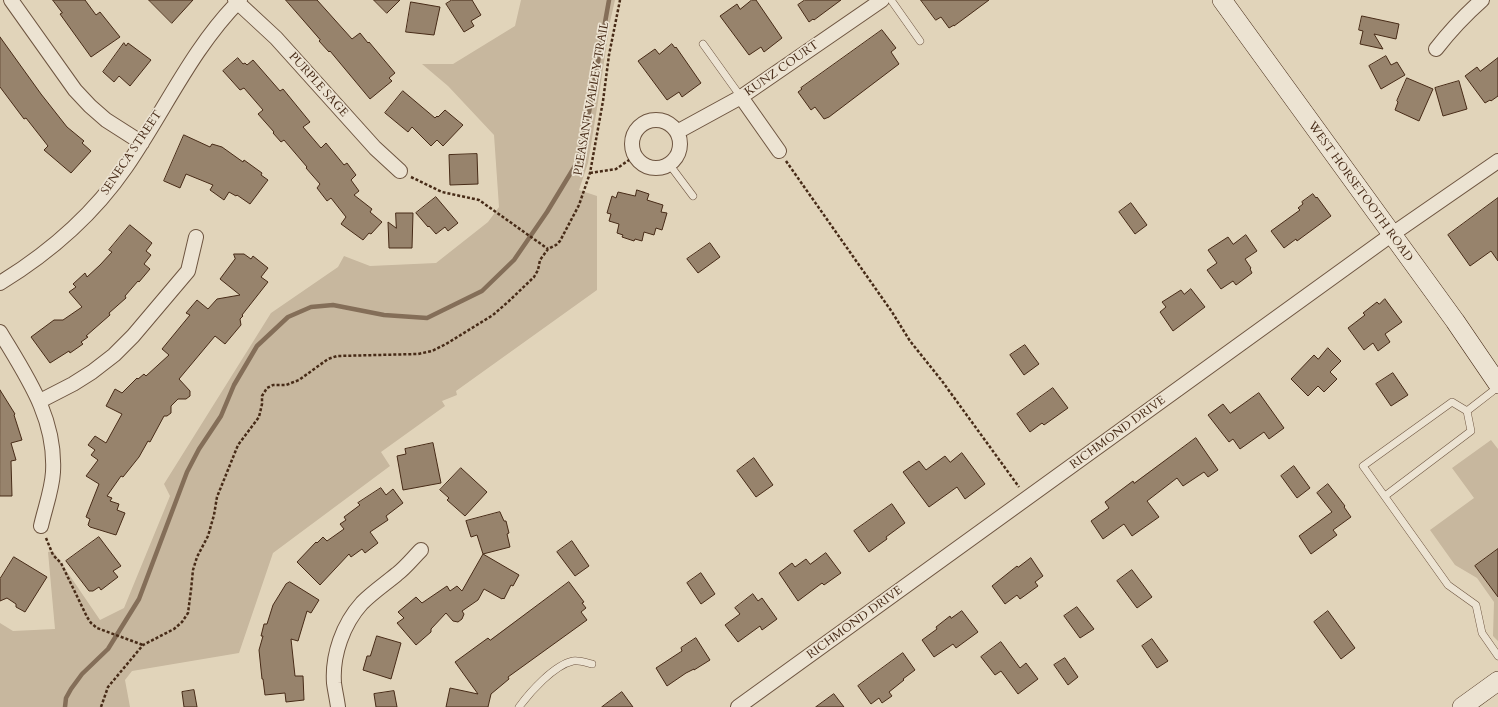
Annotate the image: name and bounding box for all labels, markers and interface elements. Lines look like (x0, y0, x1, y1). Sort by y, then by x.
street label: PLEASANT VALLEY TRAIL (571, 21, 613, 177)
street label: KUNZ COURT (742, 38, 822, 100)
street label: PURPLE SAGE (285, 50, 351, 120)
street label: SENECA STREET (98, 108, 166, 198)
street label: WEST HORSETOOTH ROAD (1304, 119, 1416, 265)
street label: RICHMOND DRIVE (1067, 393, 1169, 473)
street label: RICHMOND DRIVE (804, 583, 906, 663)

